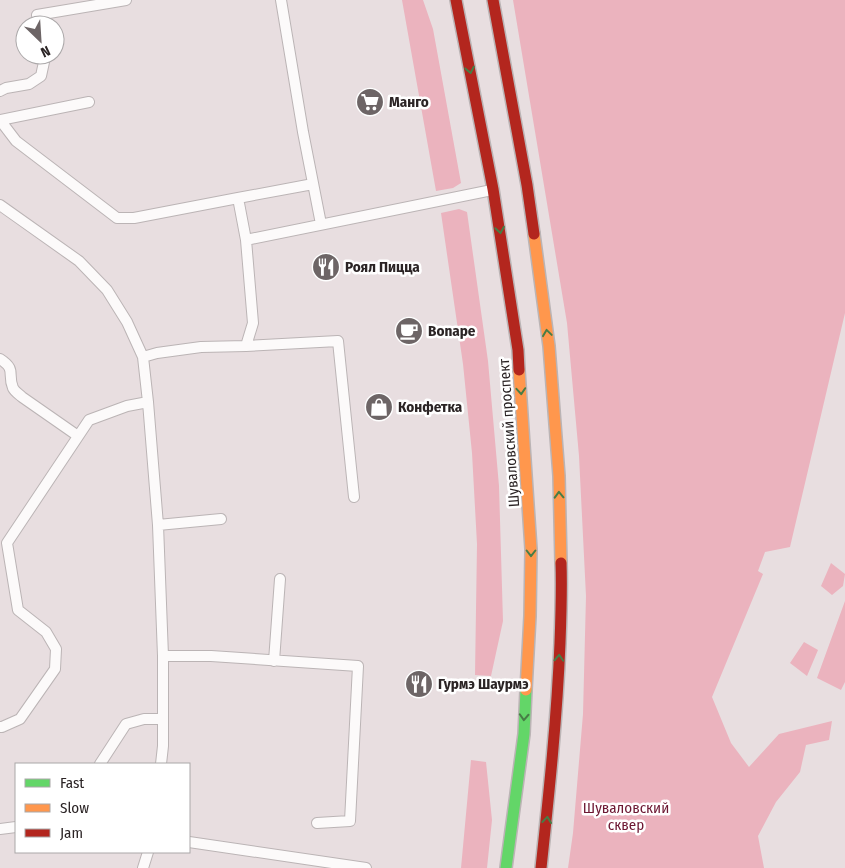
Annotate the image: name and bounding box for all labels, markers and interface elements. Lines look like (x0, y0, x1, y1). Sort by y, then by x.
north arrow (15, 15, 65, 65)
text: N (38, 42, 53, 61)
one-way arrow (464, 66, 474, 74)
supermarket icon: Манго (355, 87, 385, 117)
place label: Манго (389, 93, 429, 111)
one-way arrow (494, 225, 504, 234)
restaurant icon: Роял Пицца (311, 252, 341, 282)
place label: Роял Пицца (345, 258, 420, 276)
cafe icon: Bonape (394, 316, 424, 346)
place label: Bonape (428, 322, 476, 340)
one-way arrow (542, 329, 553, 337)
street label: Шуваловский проспект (495, 357, 523, 508)
one-way arrow (515, 387, 526, 395)
shop icon: Конфетка (364, 392, 394, 422)
place label: Конфетка (398, 398, 463, 416)
one-way arrow (554, 491, 565, 499)
one-way arrow (526, 550, 536, 557)
one-way arrow (554, 653, 565, 661)
restaurant icon: Гурмэ Шаурмэ (404, 669, 434, 699)
place label: Гурмэ Шаурмэ (438, 675, 529, 693)
one-way arrow (519, 714, 530, 722)
legend (15, 763, 190, 853)
text: Fast (60, 774, 84, 792)
text: Slow (60, 799, 89, 817)
park label: Шуваловский сквер (583, 799, 669, 834)
one-way arrow (541, 815, 552, 823)
text: Jam (60, 824, 83, 842)

